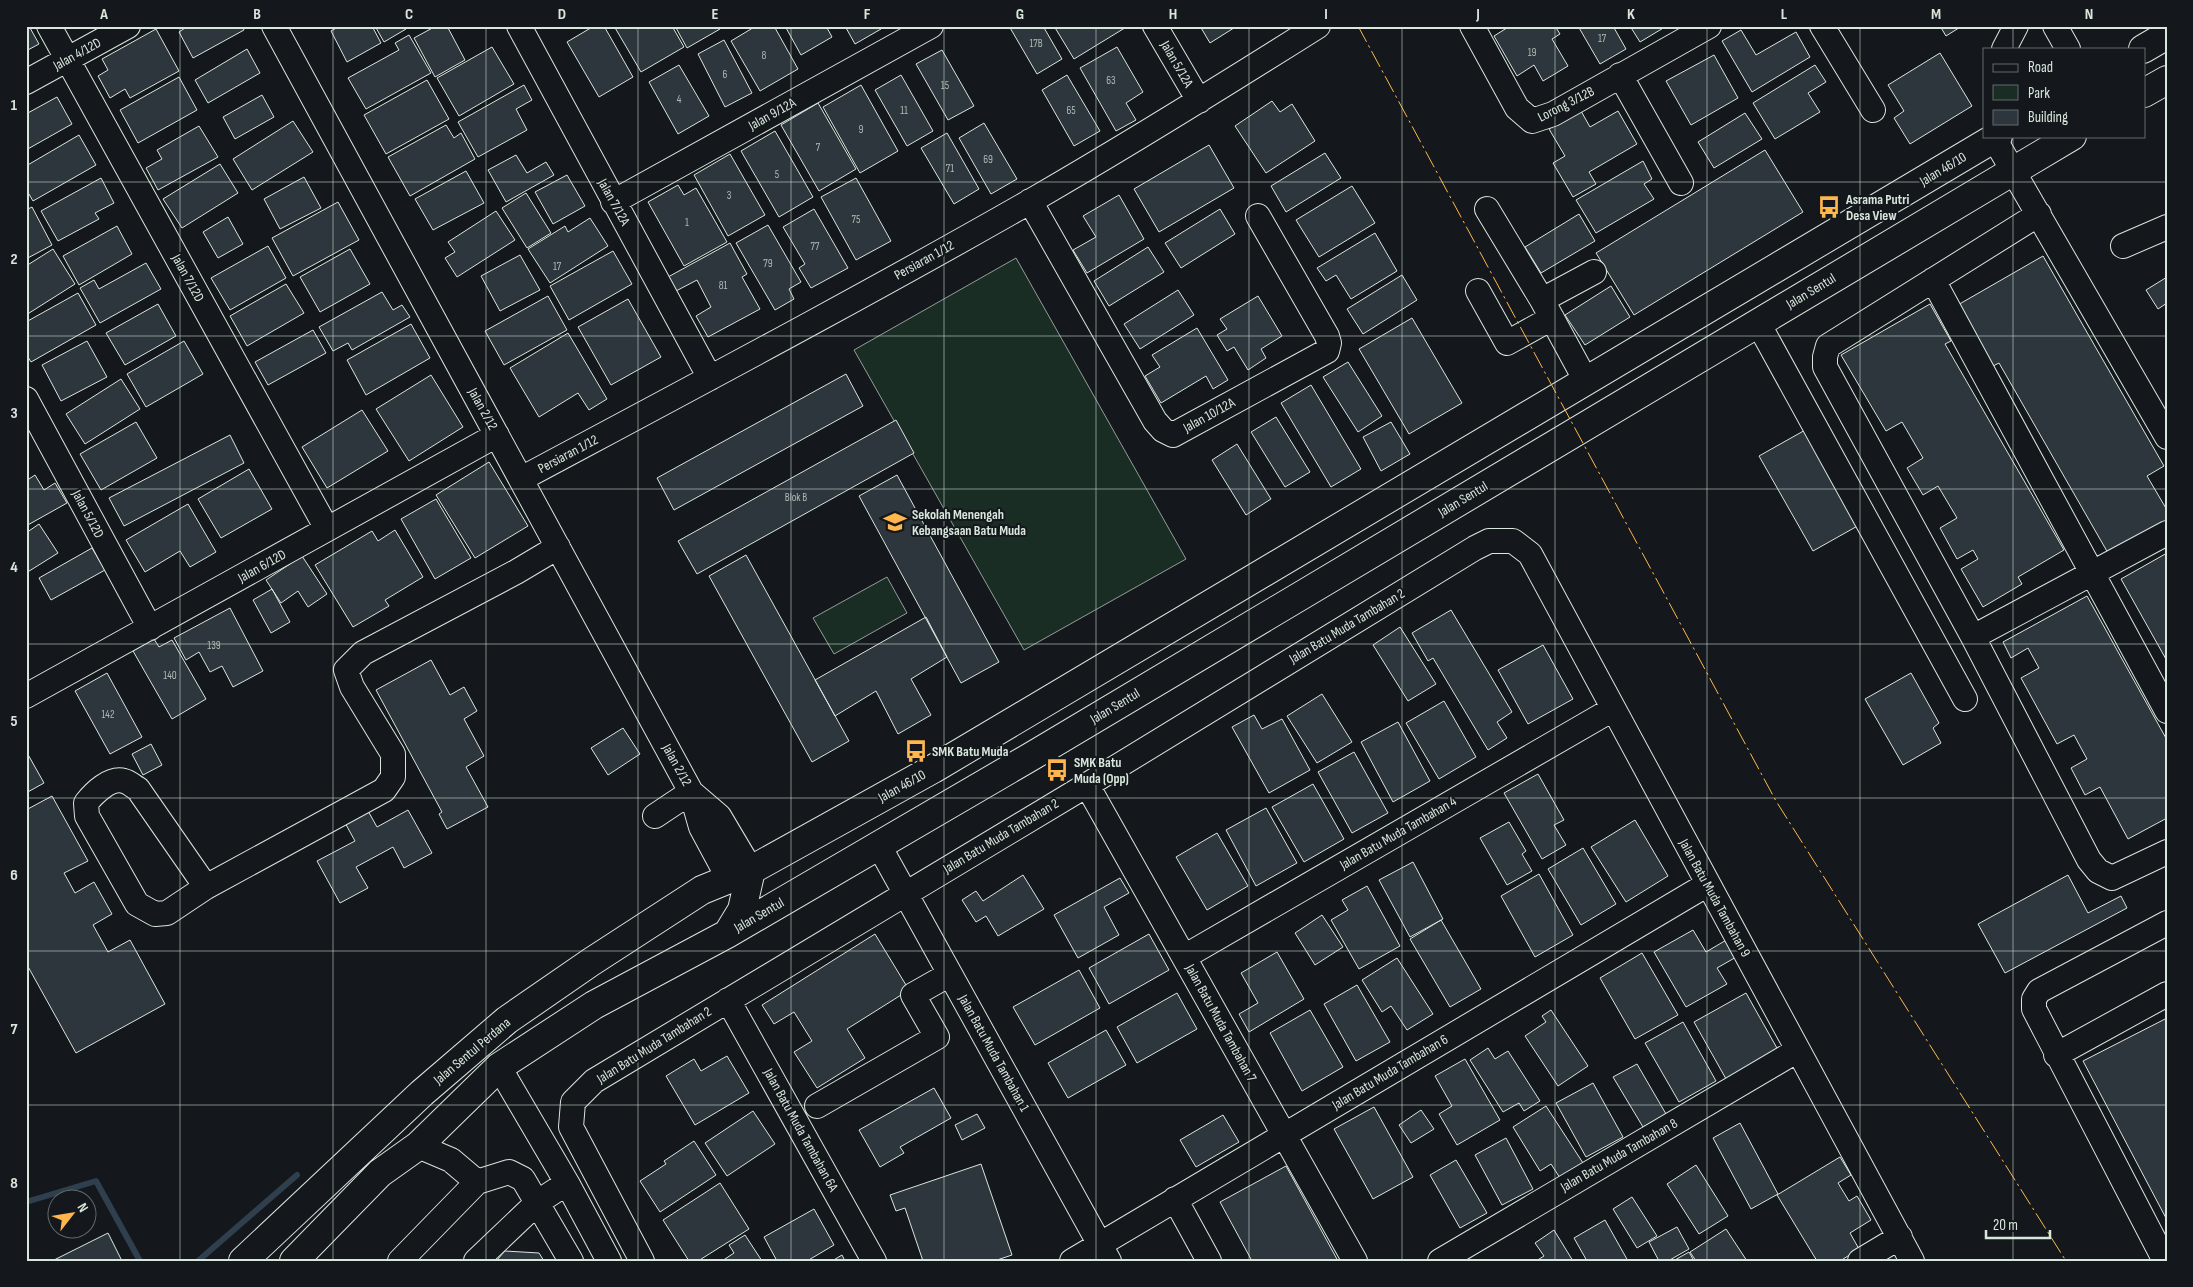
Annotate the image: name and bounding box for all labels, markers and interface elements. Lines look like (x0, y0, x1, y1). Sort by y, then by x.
text: A (99, 5, 108, 24)
text: B (253, 5, 261, 24)
text: C (405, 5, 413, 24)
text: D (558, 5, 566, 24)
text: E (712, 5, 719, 24)
text: F (864, 5, 871, 24)
text: G (1016, 5, 1024, 24)
text: H (1169, 5, 1177, 24)
text: I (1324, 5, 1328, 24)
text: J (1475, 5, 1480, 24)
text: K (1627, 5, 1635, 24)
text: L (1781, 5, 1788, 24)
text: M (1931, 5, 1941, 24)
text: N (2085, 5, 2093, 24)
house number: 17 (1598, 32, 1607, 45)
street label: Jalan 4/12D (49, 34, 104, 75)
house number: 17B (1029, 37, 1043, 50)
street label: Jalan 5/12A (1156, 37, 1198, 91)
house number: 19 (1528, 46, 1536, 59)
legend (1983, 48, 2146, 138)
house number: 8 (762, 49, 767, 62)
text: Road (2028, 58, 2053, 77)
house number: 6 (723, 68, 728, 81)
house number: 63 (1106, 74, 1116, 87)
house number: 15 (941, 79, 949, 92)
street label: Lorong 3/12B (1535, 83, 1597, 125)
text: Park (2028, 84, 2050, 103)
house number: 4 (677, 93, 682, 106)
street label: Jalan 9/12A (744, 94, 800, 134)
text: 1 (11, 96, 18, 115)
house number: 11 (900, 104, 908, 117)
house number: 65 (1066, 104, 1076, 117)
text: Building (2028, 108, 2068, 127)
house number: 9 (859, 123, 864, 136)
house number: 7 (816, 141, 821, 154)
street label: Jalan 46/10 (1916, 148, 1970, 190)
house number: 69 (983, 153, 993, 166)
house number: 71 (946, 162, 954, 175)
house number: 5 (775, 168, 779, 181)
street label: Jalan 7/12A (594, 175, 634, 229)
house number: 3 (727, 189, 732, 202)
place label: Asrama Putri Desa View (1845, 191, 1910, 224)
bus stop icon: Asrama Putri Desa View (1816, 194, 1842, 220)
house number: 75 (852, 213, 860, 226)
house number: 1 (685, 216, 689, 229)
street label: Persiaran 1/12 (891, 237, 957, 283)
house number: 77 (811, 240, 820, 253)
text: 2 (10, 250, 18, 269)
street label: Jalan 7/12D (168, 250, 208, 305)
house number: 79 (763, 257, 773, 270)
house number: 17 (553, 260, 562, 273)
street label: Jalan Sentul (1782, 270, 1839, 313)
house number: 81 (719, 279, 727, 292)
street label: Jalan 2/12 (464, 384, 502, 433)
street label: Jalan 10/12A (1179, 393, 1239, 437)
text: 3 (10, 404, 18, 423)
street label: Persiaran 1/12 (535, 431, 601, 477)
street label: Jalan Sentul (1434, 478, 1491, 521)
street label: Jalan 5/12D (68, 486, 108, 541)
house number: Blok B (785, 491, 807, 504)
place label: Sekolah Menengah Kebangsaan Batu Muda (912, 506, 1026, 539)
school or university icon: Sekolah Menengah Kebangsaan Batu Muda (882, 509, 908, 535)
street label: Jalan 6/12D (234, 546, 289, 587)
text: 4 (10, 558, 18, 577)
street label: Jalan Batu Muda Tambahan 2 (1285, 585, 1408, 668)
house number: 139 (207, 639, 221, 652)
house number: 140 (163, 669, 177, 682)
street label: Jalan Sentul (1086, 685, 1143, 728)
house number: 142 (101, 708, 115, 721)
text: 5 (10, 712, 18, 731)
bus stop icon: SMK Batu Muda (903, 738, 929, 764)
street label: Jalan 2/12 (658, 740, 696, 789)
place label: SMK Batu Muda (932, 743, 1009, 760)
place label: SMK Batu Muda (Opp) (1074, 754, 1129, 787)
bus stop icon: SMK Batu Muda (Opp) (1044, 757, 1070, 783)
street label: Jalan 46/10 (874, 766, 929, 806)
street label: Jalan Batu Muda Tambahan 4 (1336, 793, 1459, 874)
street label: Jalan Batu Muda Tambahan 2 (939, 795, 1062, 878)
street label: Jalan Batu Muda Tambahan 9 (1675, 835, 1754, 960)
text: 6 (10, 866, 18, 885)
street label: Jalan Sentul (730, 894, 787, 937)
street label: Jalan Batu Muda Tambahan 7 (1181, 960, 1261, 1085)
street label: Jalan Batu Muda Tambahan 1 (954, 991, 1033, 1114)
street label: Jalan Batu Muda Tambahan 2 (593, 1003, 715, 1088)
street label: Jalan Sentul Perdana (429, 1014, 514, 1089)
text: 7 (11, 1020, 18, 1039)
street label: Jalan Batu Muda Tambahan 6 (1328, 1031, 1451, 1114)
street label: Jalan Batu Muda Tambahan 6A (760, 1065, 842, 1195)
street label: Jalan Batu Muda Tambahan 8 (1557, 1115, 1680, 1196)
text: 8 (10, 1174, 18, 1193)
north arrow (48, 1190, 98, 1240)
text: N (74, 1200, 92, 1215)
scale bar (1986, 1207, 2049, 1239)
text: 20 m (1993, 1216, 2018, 1235)

